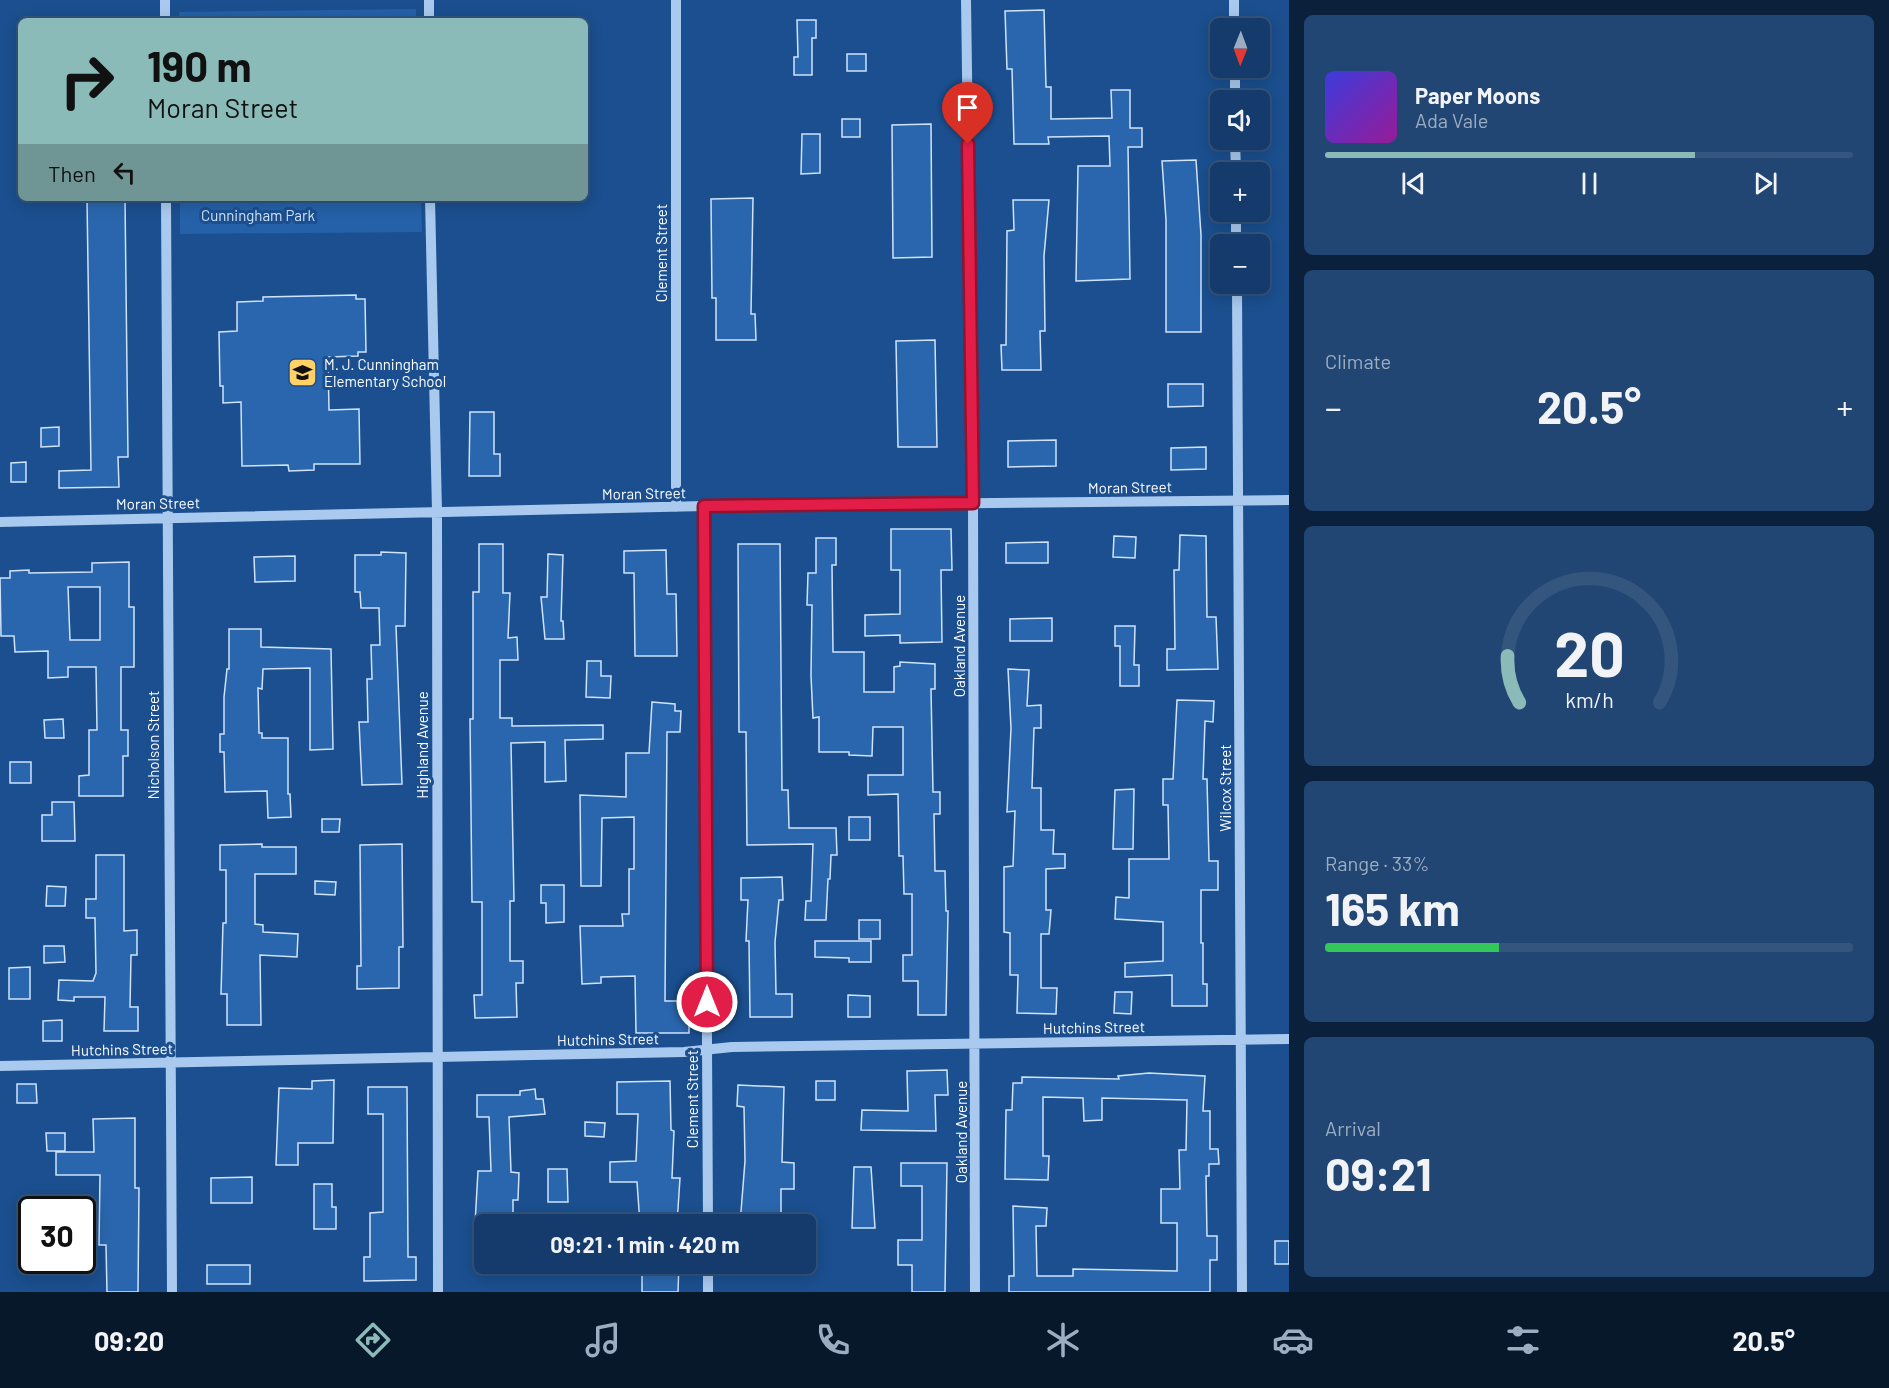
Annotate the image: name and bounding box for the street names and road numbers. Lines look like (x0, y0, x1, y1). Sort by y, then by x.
street label: Clement Street (652, 204, 670, 302)
street label: Moran Street (1088, 477, 1172, 497)
street label: Moran Street (602, 483, 686, 503)
street label: Moran Street (116, 493, 200, 513)
street label: Oakland Avenue (950, 595, 968, 697)
street label: Nicholson Street (144, 691, 162, 799)
street label: Highland Avenue (413, 691, 431, 799)
street label: Wilcox Street (1216, 744, 1234, 832)
street label: Hutchins Street (1043, 1017, 1145, 1037)
street label: Hutchins Street (557, 1029, 659, 1049)
street label: Hutchins Street (71, 1039, 173, 1059)
street label: Clement Street (683, 1050, 701, 1148)
street label: Oakland Avenue (952, 1081, 970, 1183)

